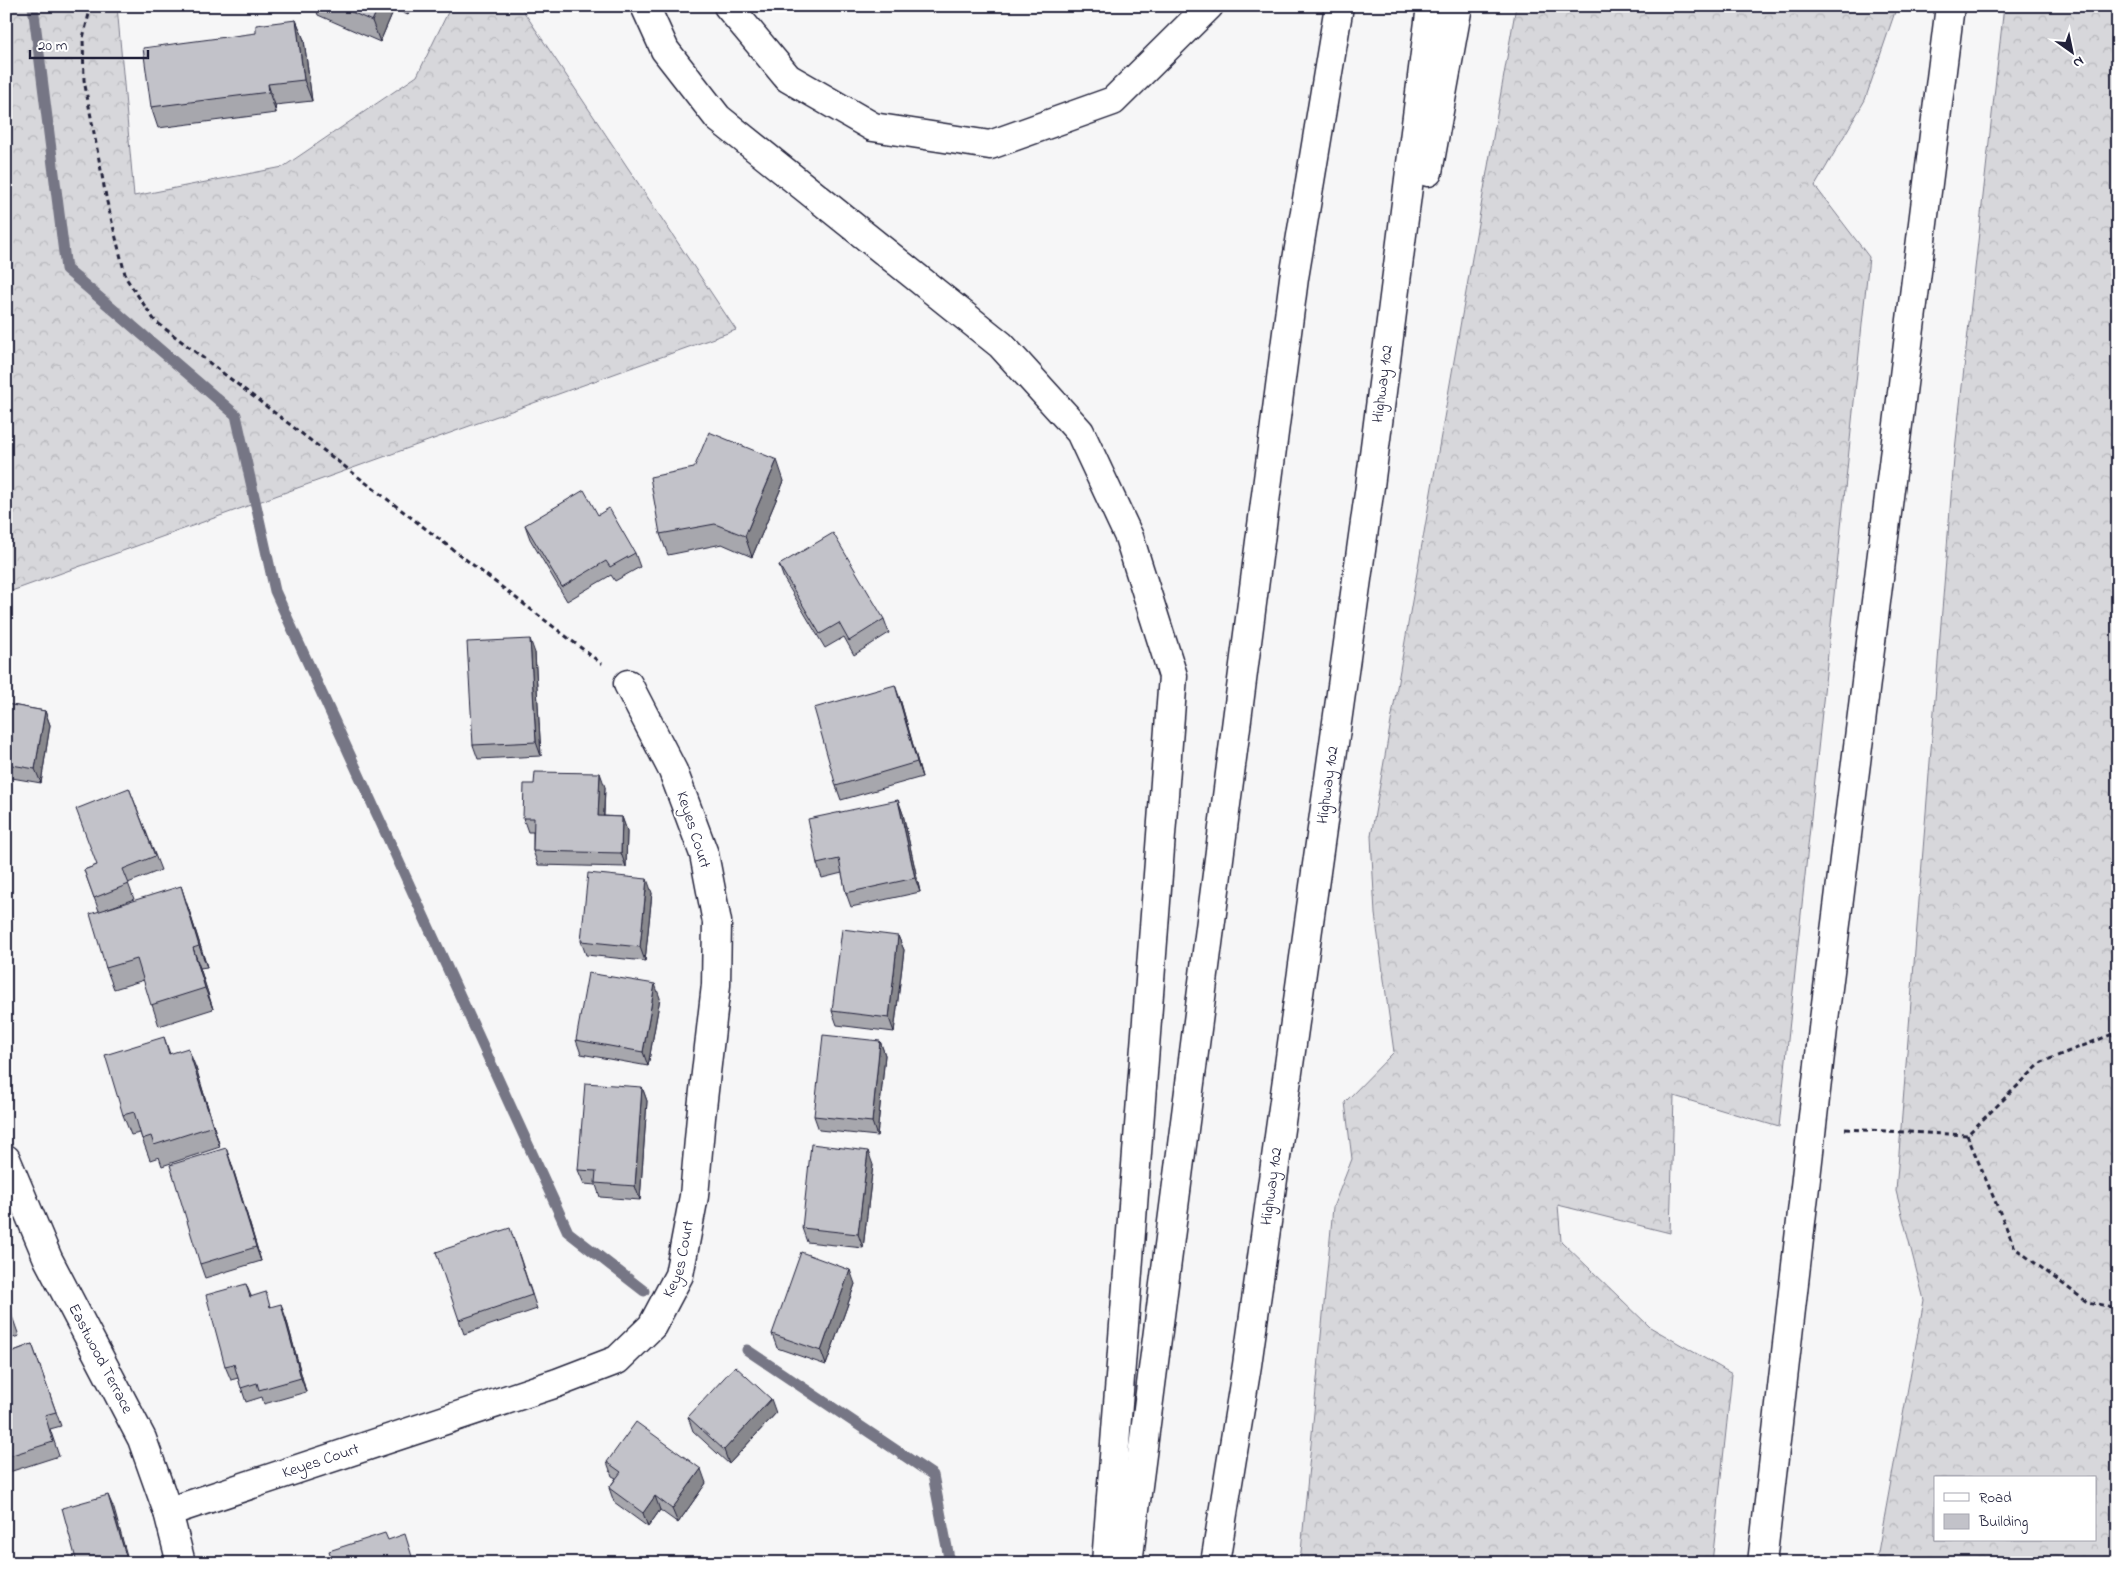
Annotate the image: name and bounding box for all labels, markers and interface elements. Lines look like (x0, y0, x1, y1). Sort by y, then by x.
scale bar (30, 28, 148, 60)
north arrow (2046, 28, 2096, 78)
text: 20 m (38, 35, 68, 57)
text: N (2069, 50, 2088, 73)
street label: Highway 102 (1366, 344, 1400, 424)
street label: Highway 102 (1311, 745, 1345, 826)
street label: Keyes Court (669, 788, 717, 872)
street label: Highway 102 (1255, 1146, 1289, 1227)
street label: Keyes Court (657, 1218, 701, 1302)
street label: Eastwood Terrace (61, 1300, 139, 1419)
street label: Keyes Court (279, 1437, 363, 1485)
legend (1934, 1476, 2096, 1542)
text: Road (1979, 1487, 2012, 1509)
text: Building (1978, 1511, 2028, 1534)

